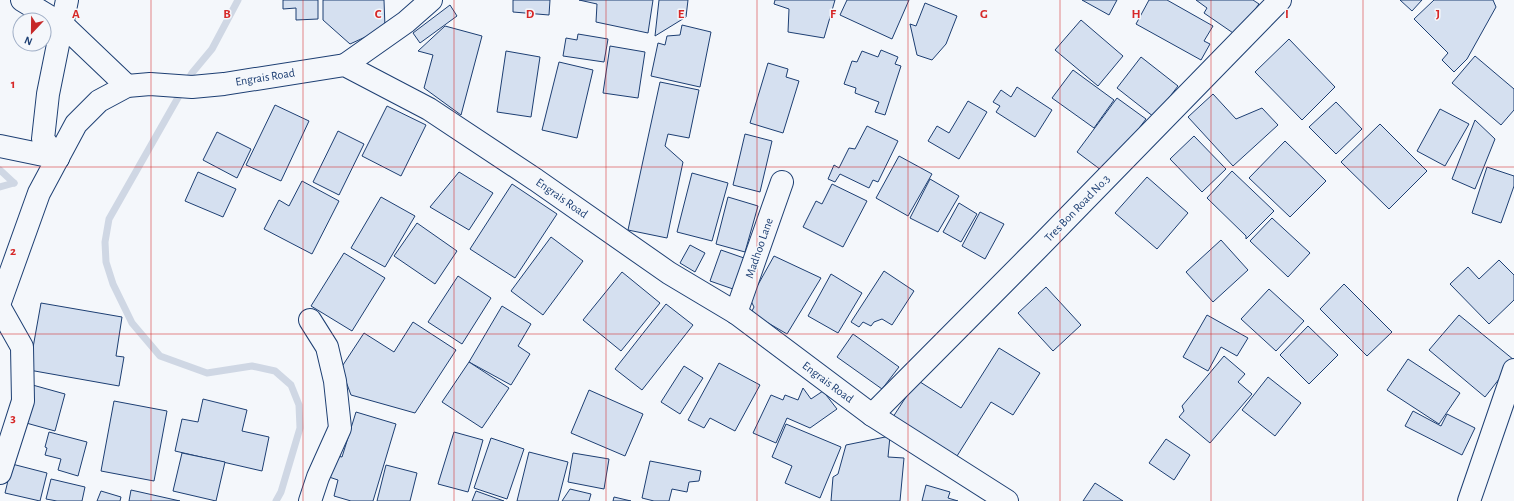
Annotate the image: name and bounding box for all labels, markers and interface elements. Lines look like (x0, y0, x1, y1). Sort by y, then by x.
text: A (72, 8, 80, 21)
text: B (223, 8, 231, 21)
text: C (375, 8, 382, 21)
text: D (526, 8, 535, 21)
text: E (678, 8, 685, 21)
text: F (830, 8, 837, 21)
text: G (980, 8, 988, 21)
text: H (1131, 8, 1141, 21)
text: I (1285, 8, 1289, 21)
text: J (1436, 8, 1440, 21)
north arrow (12, 12, 52, 52)
text: N (23, 34, 34, 47)
street label: Engrais Road (234, 66, 296, 88)
text: 1 (11, 78, 15, 91)
street label: Tres Bon Road No.3 (1042, 172, 1112, 244)
street label: Engrais Road (534, 176, 590, 220)
street label: Madhoo Lane (743, 216, 775, 280)
text: 2 (10, 245, 16, 258)
street label: Engrais Road (800, 359, 856, 405)
text: 3 (10, 412, 16, 425)

